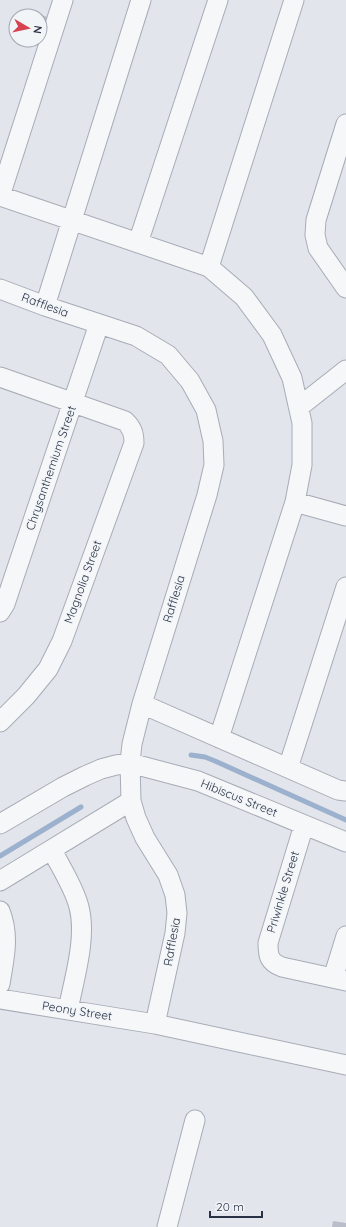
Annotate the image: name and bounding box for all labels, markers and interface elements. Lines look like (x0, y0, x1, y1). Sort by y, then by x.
north arrow (8, 8, 48, 48)
text: N (30, 24, 45, 35)
street label: Rafflesia (20, 289, 71, 320)
street label: Chrysanthemium Street (22, 404, 79, 532)
street label: Magnolia Street (61, 538, 105, 626)
street label: Rafflesia (159, 573, 188, 624)
street label: Hibiscus Street (199, 775, 280, 820)
street label: Priwinkle Street (263, 849, 302, 935)
street label: Rafflesia (160, 916, 183, 967)
street label: Peony Street (41, 998, 113, 1023)
scale bar (210, 1193, 262, 1219)
text: 20 m (216, 1199, 244, 1214)

